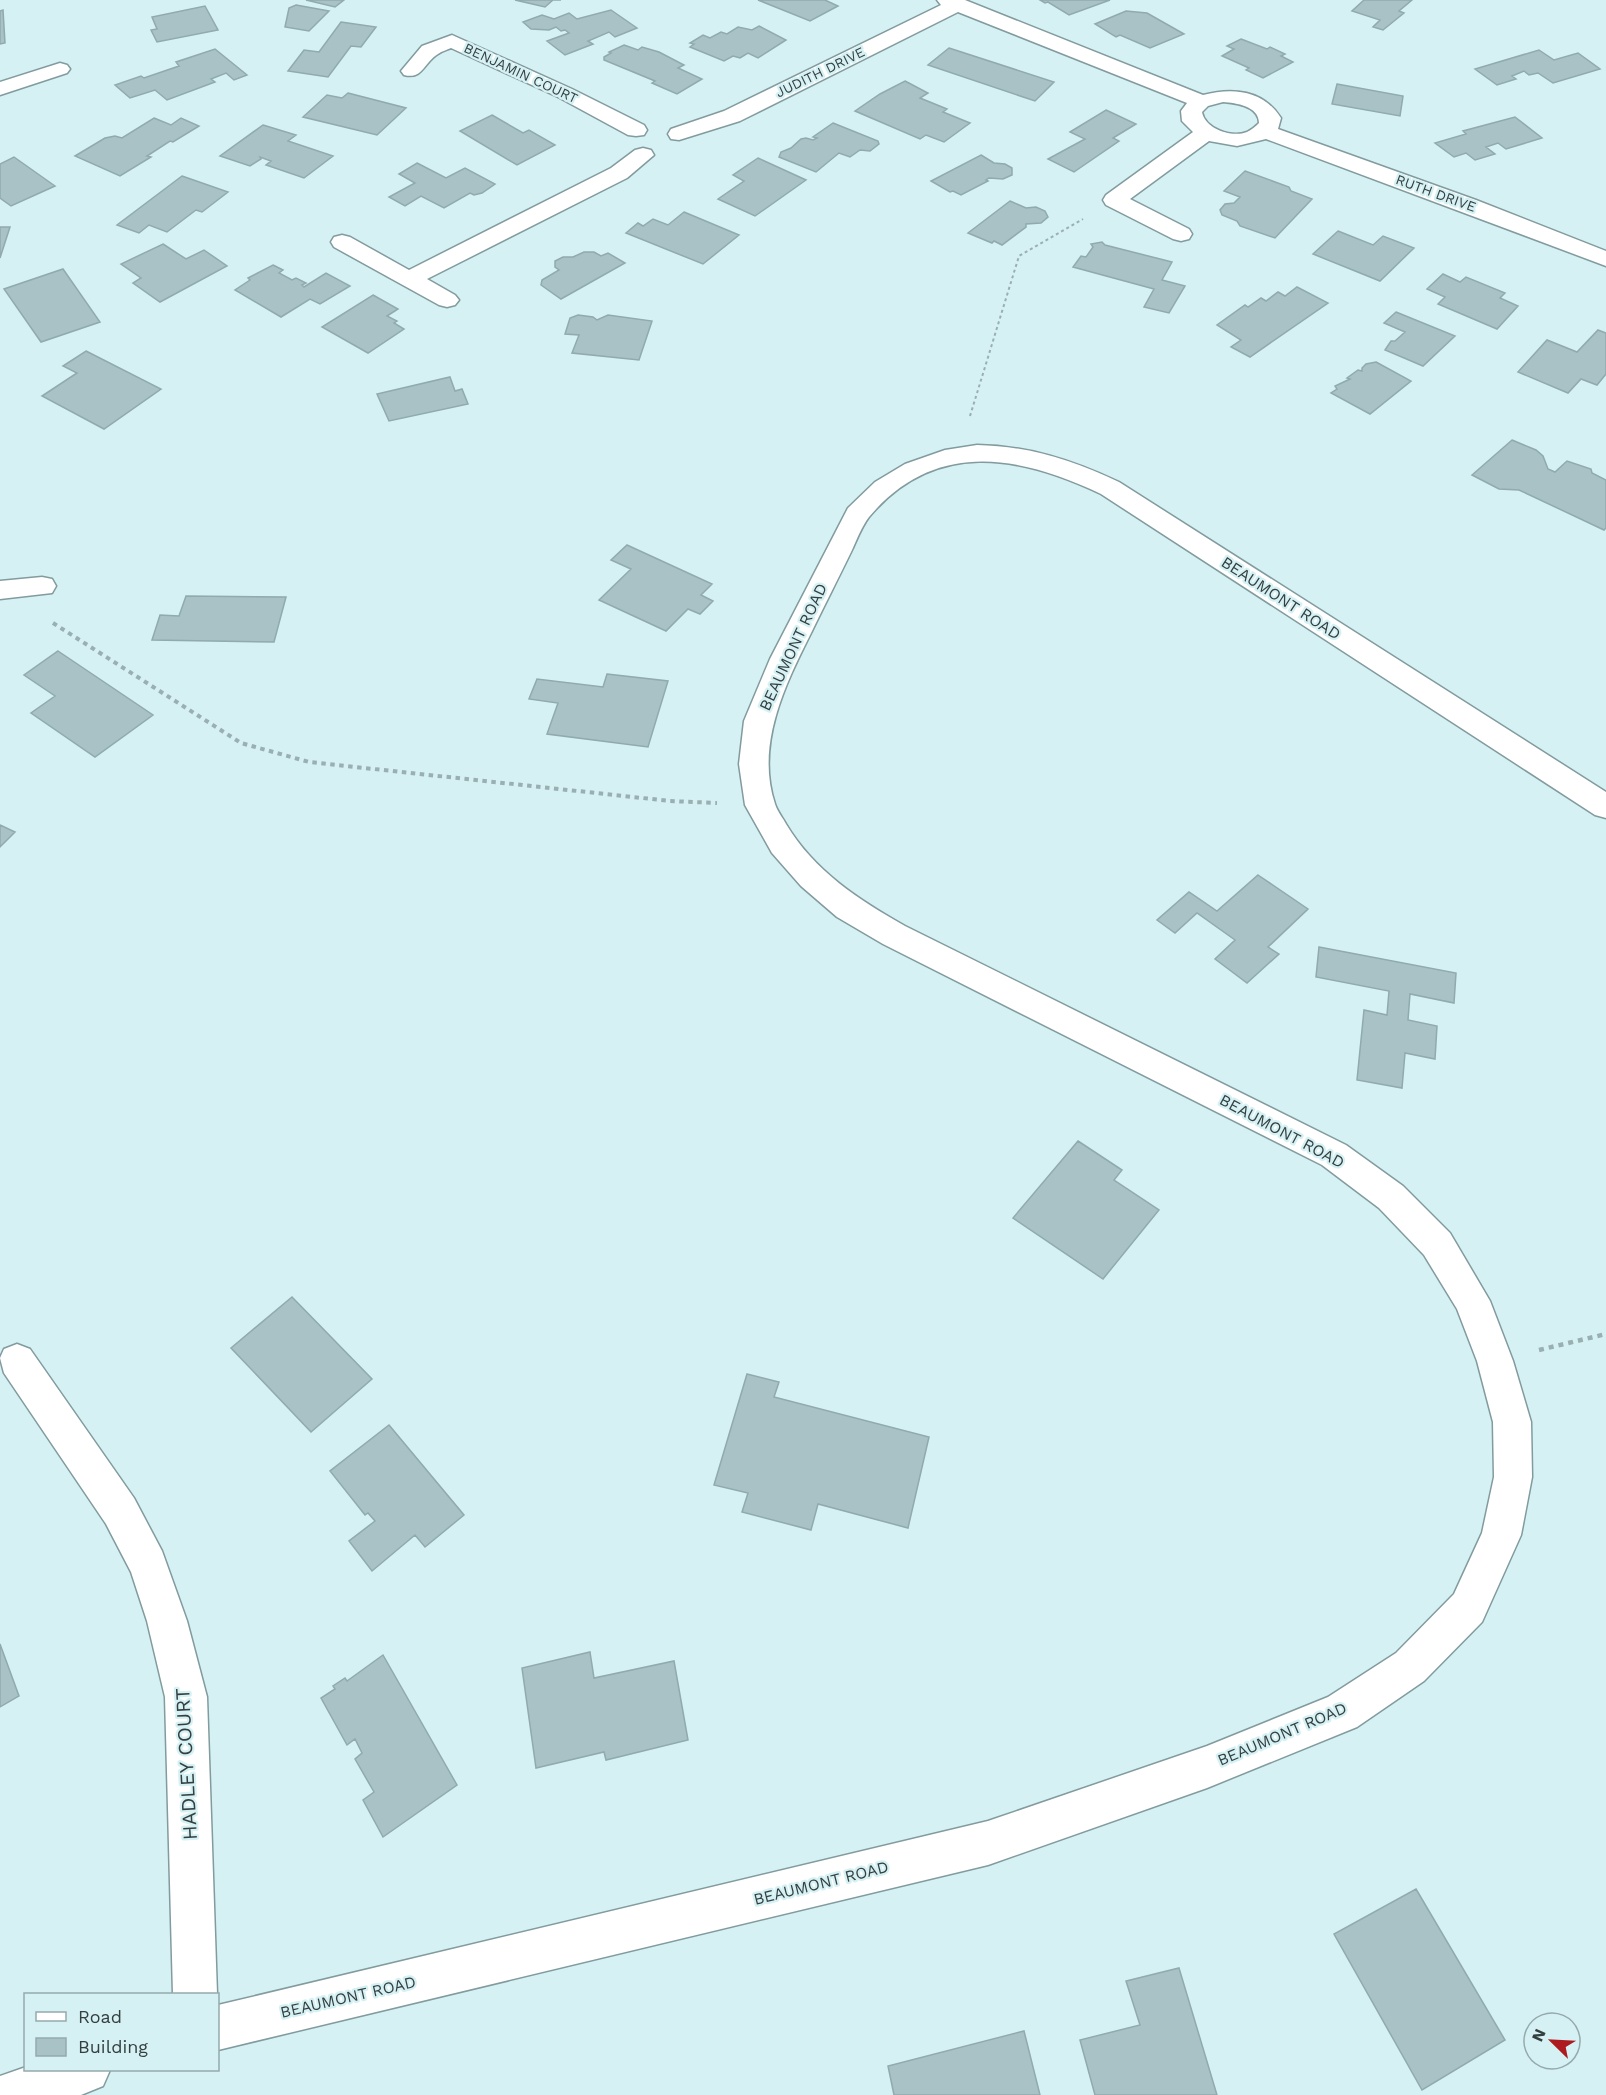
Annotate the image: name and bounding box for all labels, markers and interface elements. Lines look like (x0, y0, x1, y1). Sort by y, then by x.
street label: BENJAMIN COURT (462, 40, 581, 107)
street label: JUDITH DRIVE (773, 43, 867, 100)
street label: RUTH DRIVE (1394, 171, 1478, 215)
street label: BEAUMONT ROAD (1218, 552, 1344, 644)
street label: BEAUMONT ROAD (755, 580, 831, 714)
street label: BEAUMONT ROAD (1216, 1090, 1348, 1172)
street label: HADLEY COURT (170, 1687, 202, 1841)
street label: BEAUMONT ROAD (1215, 1698, 1349, 1770)
street label: BEAUMONT ROAD (752, 1857, 890, 1909)
street label: BEAUMONT ROAD (278, 1972, 418, 2022)
legend (24, 1993, 219, 2071)
text: Road (78, 2006, 122, 2027)
north arrow (1522, 2011, 1582, 2071)
text: N (1528, 2026, 1550, 2044)
text: Building (78, 2036, 148, 2057)

